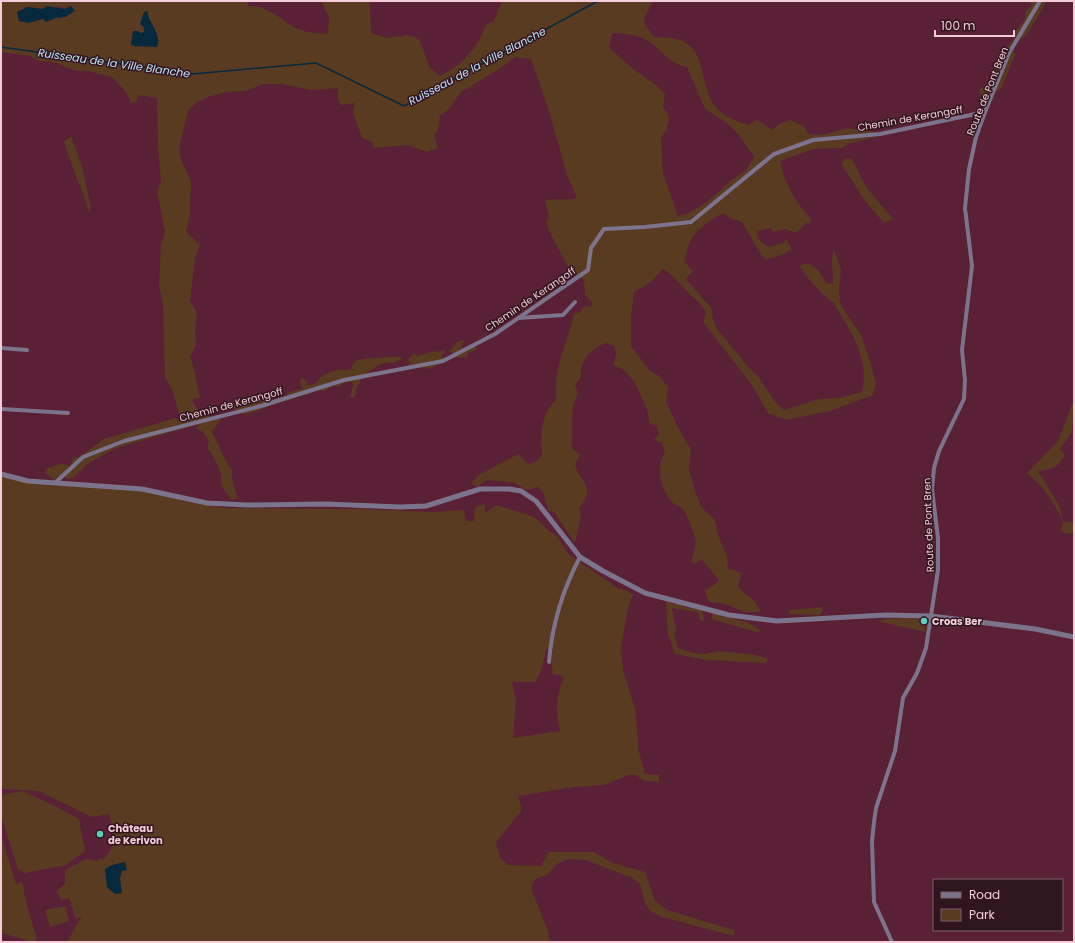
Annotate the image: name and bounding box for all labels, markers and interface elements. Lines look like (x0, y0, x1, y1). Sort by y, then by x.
scale bar (935, 12, 1014, 38)
text: 100 m (941, 17, 975, 34)
water label: Ruisseau de la Ville Blanche (405, 23, 549, 109)
water label: Ruisseau de la Ville Blanche (37, 44, 191, 82)
street label: Route de Pont Bren (963, 45, 1012, 138)
street label: Chemin de Kerangoff (856, 102, 964, 135)
street label: Chemin de Kerangoff (482, 263, 579, 335)
street label: Chemin de Kerangoff (178, 383, 285, 426)
street label: Route de Pont Bren (919, 478, 938, 572)
place label: Croas Ber (932, 614, 983, 629)
marker: Croas Ber (919, 616, 929, 626)
place label: Château de Kerivon (108, 821, 163, 848)
marker: Château de Kerivon (95, 829, 105, 839)
legend (933, 879, 1063, 931)
text: Road (969, 886, 1000, 903)
text: Park (969, 906, 996, 923)

